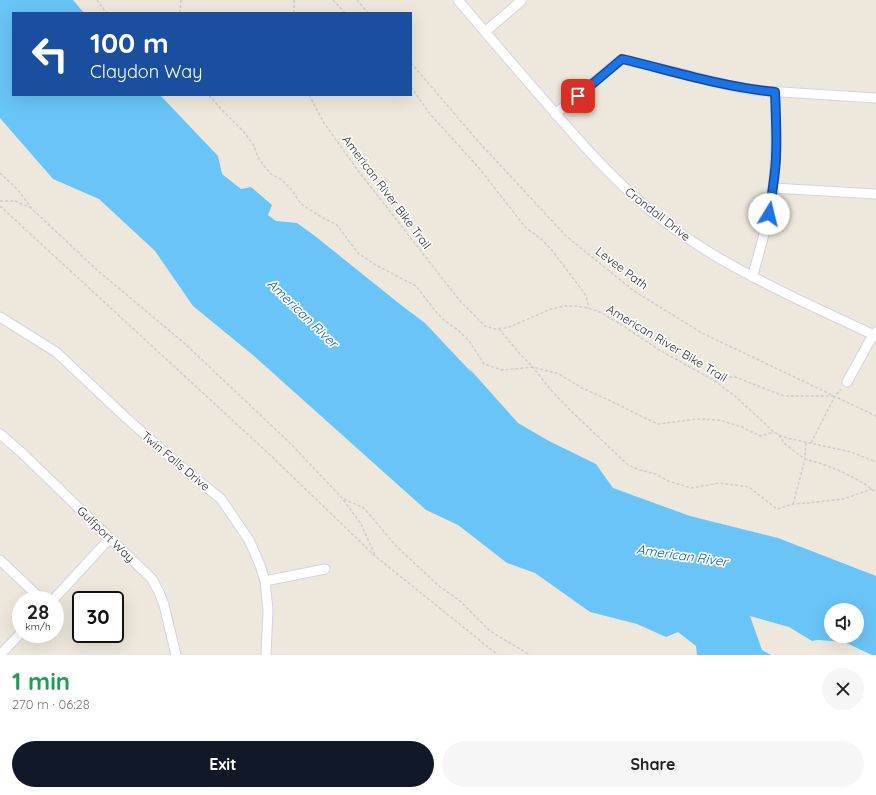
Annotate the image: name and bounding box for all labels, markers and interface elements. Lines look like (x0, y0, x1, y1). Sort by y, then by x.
text: 100 m (90, 25, 169, 60)
icon: left (24, 28, 76, 80)
text: Claydon Way (90, 60, 202, 83)
pin (561, 79, 595, 113)
icon: arrive (567, 85, 589, 107)
street label: American River Bike Trail (339, 132, 435, 252)
street label: Crondall Drive (622, 184, 694, 244)
position arrow (748, 193, 790, 235)
street label: Levee Path (593, 244, 651, 292)
water label: American River (264, 275, 343, 352)
street label: American River Bike Trail (604, 301, 730, 385)
street label: Twin Falls Drive (139, 428, 213, 494)
street label: Gulfport Way (74, 503, 138, 565)
water label: American River (635, 541, 731, 570)
speed limit sign: 30 (72, 591, 124, 643)
text: 28 (27, 599, 49, 624)
map controls (824, 603, 864, 643)
button: sound (824, 603, 864, 643)
text: km/h (25, 620, 51, 633)
text: 1 min (12, 666, 70, 696)
button: close (822, 668, 864, 710)
text: 270 m · 06:28 (12, 696, 90, 712)
button: Exit (12, 741, 434, 787)
button: Share (442, 741, 864, 787)

